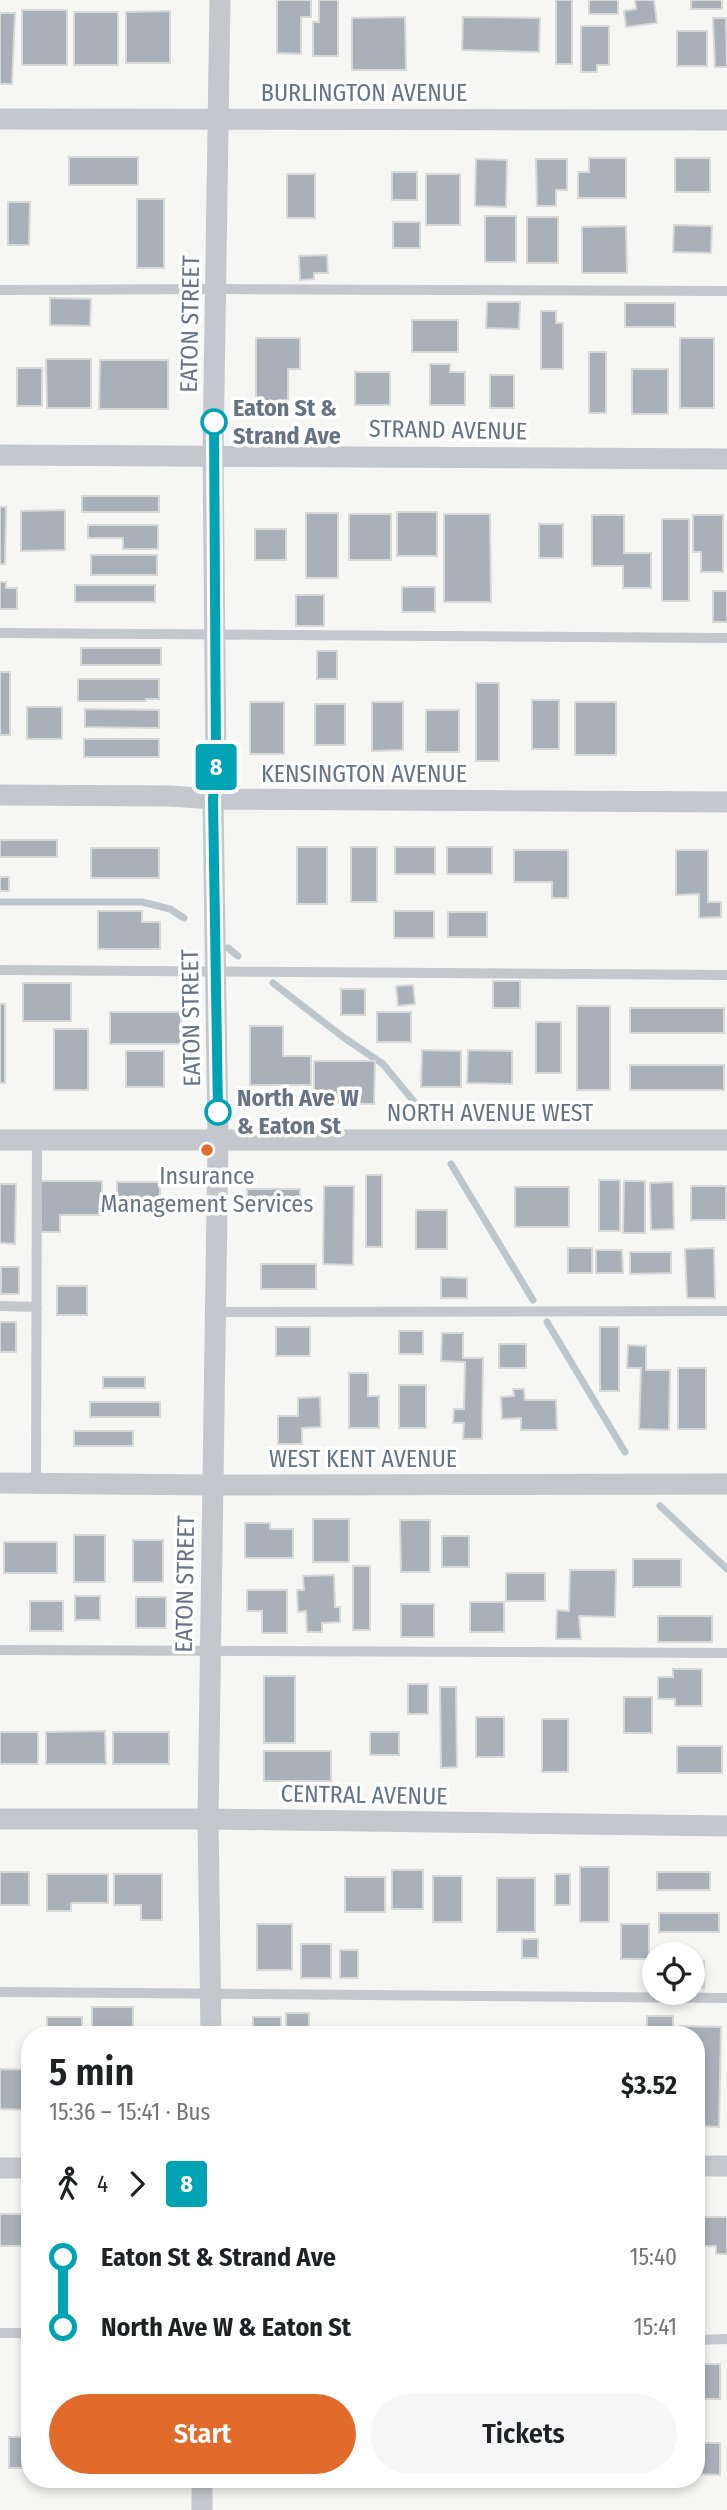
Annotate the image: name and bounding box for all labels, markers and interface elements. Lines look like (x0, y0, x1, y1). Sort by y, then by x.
street label: BURLINGTON AVENUE (261, 79, 467, 107)
street label: EATON STREET (175, 255, 205, 393)
place label: Eaton St & Strand Ave (233, 394, 341, 450)
marker: Eaton St & Strand Ave (201, 409, 227, 435)
street label: STRAND AVENUE (369, 415, 527, 445)
line badge: 8 (193, 744, 239, 790)
text: 8 (210, 753, 222, 781)
street label: KENSINGTON AVENUE (261, 760, 467, 788)
street label: EATON STREET (176, 949, 206, 1087)
place label: North Ave W & Eaton St (237, 1084, 359, 1140)
marker: North Ave W & Eaton St (205, 1099, 231, 1125)
street label: NORTH AVENUE WEST (387, 1099, 593, 1127)
marker: Insurance Management Services (199, 1142, 215, 1158)
place label: Insurance Management Services (101, 1162, 313, 1218)
street label: WEST KENT AVENUE (269, 1445, 457, 1473)
street label: EATON STREET (170, 1515, 200, 1653)
street label: CENTRAL AVENUE (280, 1780, 448, 1810)
map controls (642, 1942, 705, 2005)
button: locate (642, 1942, 705, 2005)
text: 5 min (49, 2049, 134, 2095)
text: $3.52 (621, 2070, 677, 2101)
text: 15:36 – 15:41 · Bus (49, 2098, 210, 2126)
icon: walk (49, 2165, 87, 2203)
icon: forward (118, 2165, 156, 2203)
text: 4 (97, 2170, 108, 2198)
text: 8 (180, 2170, 193, 2198)
text: Eaton St & Strand Ave (101, 2242, 336, 2273)
text: 15:40 (630, 2243, 677, 2271)
text: North Ave W & Eaton St (101, 2312, 351, 2343)
text: 15:41 (634, 2313, 677, 2341)
button: Start (49, 2394, 356, 2474)
button: Tickets (370, 2394, 677, 2474)

